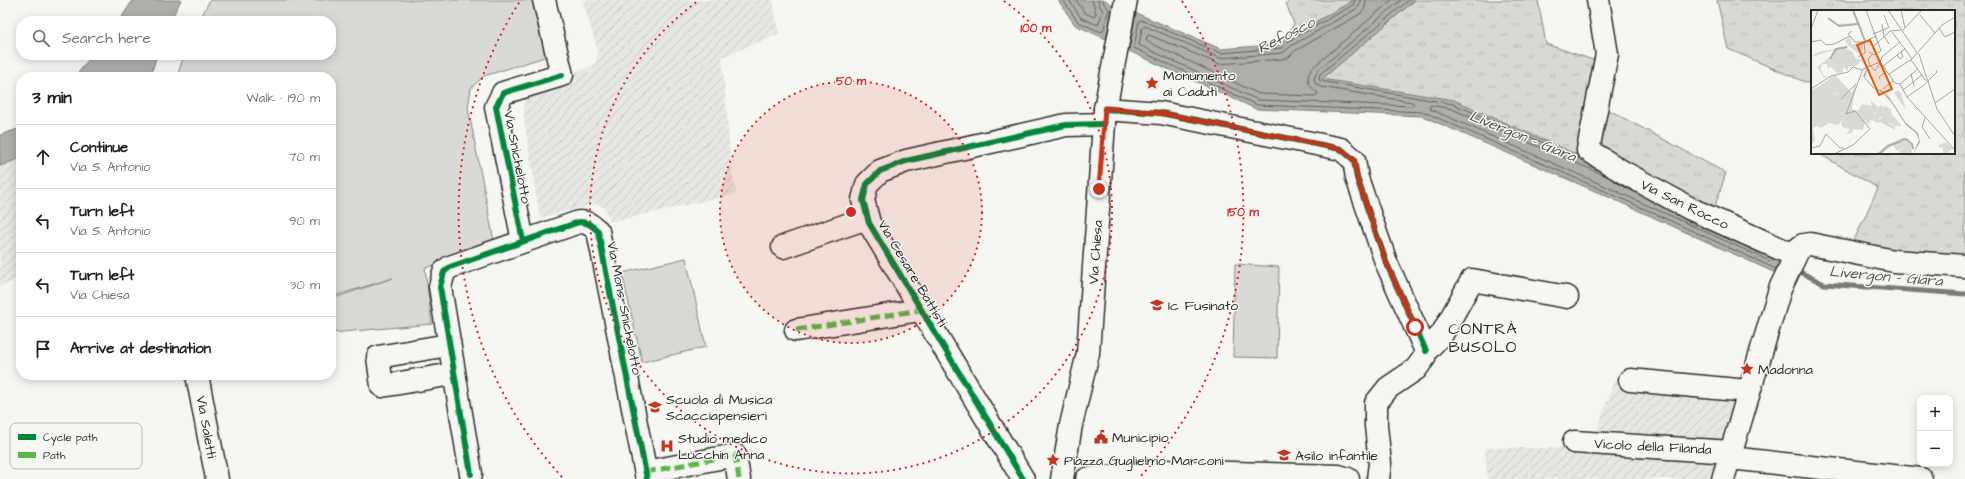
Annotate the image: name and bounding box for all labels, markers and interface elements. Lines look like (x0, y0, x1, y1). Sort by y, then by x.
inset map (1811, 10, 1955, 154)
water label: Refosco (1254, 11, 1320, 59)
search box (16, 16, 336, 60)
text: 100 m (1021, 20, 1052, 37)
icon: search (30, 27, 52, 49)
text: Search here (62, 28, 151, 49)
place label: Monumento ai Caduti (1163, 66, 1236, 102)
text: 50 m (836, 73, 867, 90)
place icon: Monumento ai Caduti (1144, 75, 1160, 91)
text: 3 min (32, 86, 72, 110)
text: Walk · 190 m (246, 89, 320, 107)
water label: Livergon - Giara (1466, 105, 1581, 169)
street label: Via Snichelotto (498, 109, 536, 206)
text: Continue (70, 137, 128, 158)
icon: ahead (32, 146, 54, 168)
text: 70 m (288, 148, 320, 166)
text: Via S. Antonio (70, 158, 151, 176)
street label: Via San Rocco (1637, 175, 1732, 235)
route end (1090, 180, 1108, 198)
text: Turn left (70, 201, 134, 222)
text: 150 m (1227, 204, 1260, 221)
centre of rings (844, 205, 858, 219)
icon: left (32, 210, 54, 232)
text: 90 m (289, 212, 320, 230)
street label: Via Cesare Battisti (872, 216, 952, 331)
street label: Via Chiesa (1084, 219, 1108, 285)
text: Via S. Antonio (70, 222, 151, 240)
street label: Via Mons. Snichelotto (601, 240, 647, 377)
water label: Livergon - Giara (1828, 261, 1945, 293)
text: Turn left (70, 265, 134, 286)
icon: left (32, 274, 54, 296)
text: 30 m (290, 276, 320, 294)
text: Via Chiesa (70, 286, 130, 304)
place label: Ic Fusinato (1168, 296, 1238, 316)
school or university icon: Ic Fusinato (1149, 297, 1165, 313)
route start (1406, 318, 1424, 336)
district label: CONTRÀ BUSOLO (1448, 318, 1518, 358)
icon: arrive (32, 338, 54, 360)
text: Arrive at destination (70, 338, 211, 359)
place label: Madonna (1758, 360, 1813, 380)
place icon: Madonna (1739, 361, 1755, 377)
place label: Scuola di Musica Scacciapensieri (666, 390, 773, 426)
street label: Via Saletti (191, 394, 221, 460)
map controls (1917, 395, 1953, 467)
button: + (1917, 395, 1953, 431)
school or university icon: Scuola di Musica Scacciapensieri (647, 399, 663, 415)
legend (10, 423, 142, 469)
place label: Municipio (1112, 428, 1169, 448)
place label: Studio medico Lucchin Anna (678, 429, 767, 465)
public building icon: Municipio (1093, 429, 1109, 445)
text: Cycle path (43, 430, 98, 446)
button: − (1917, 431, 1953, 467)
street label: Vicolo della Filanda (1594, 434, 1712, 460)
hospital icon: Studio medico Lucchin Anna (659, 438, 675, 454)
place label: Asilo infantile (1295, 446, 1378, 466)
school or university icon: Asilo infantile (1276, 447, 1292, 463)
text: Path (43, 448, 66, 463)
place label: Piazza Guglielmo Marconi (1064, 451, 1224, 471)
place icon: Piazza Guglielmo Marconi (1045, 452, 1061, 468)

